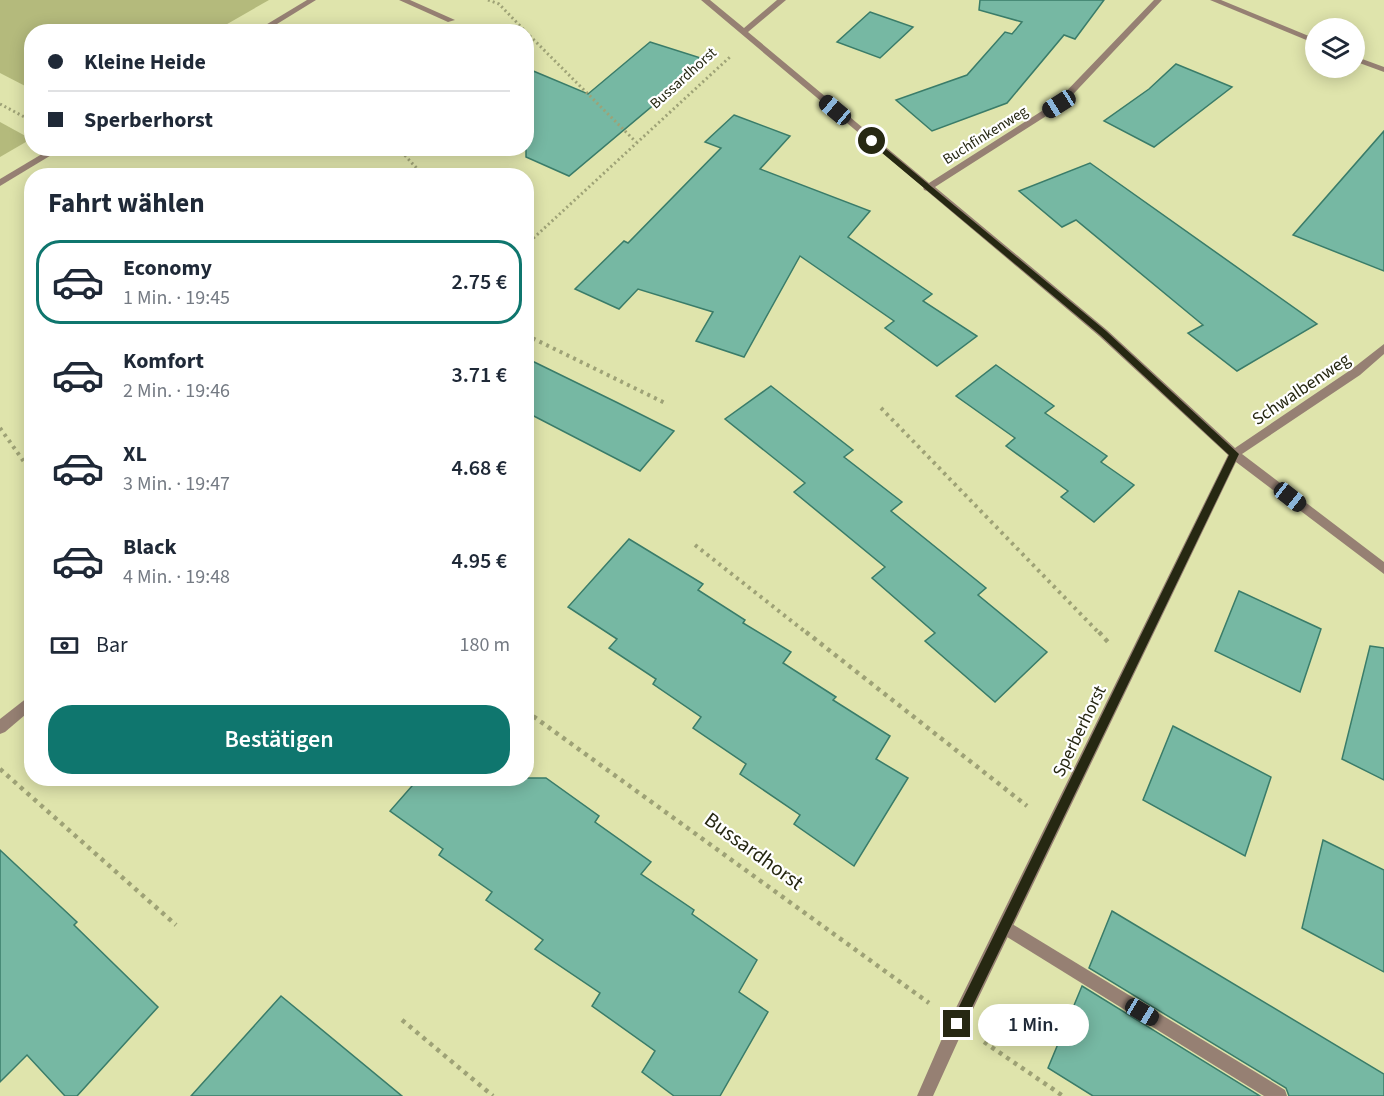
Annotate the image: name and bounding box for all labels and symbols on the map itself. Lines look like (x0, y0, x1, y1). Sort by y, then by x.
street label: Bussardhorst (645, 43, 721, 114)
car (1039, 87, 1079, 121)
car (815, 92, 855, 128)
street label: Buchfinkenweg (939, 101, 1032, 170)
route start (858, 127, 885, 154)
street label: Schwalbenweg (1247, 347, 1355, 432)
car (1270, 479, 1310, 515)
street label: Sperberhorst (1047, 681, 1112, 781)
street label: Bussardhorst (698, 805, 810, 897)
car (1122, 995, 1162, 1029)
callout: 1 Min. (978, 1003, 1089, 1045)
route end (943, 1010, 970, 1037)

